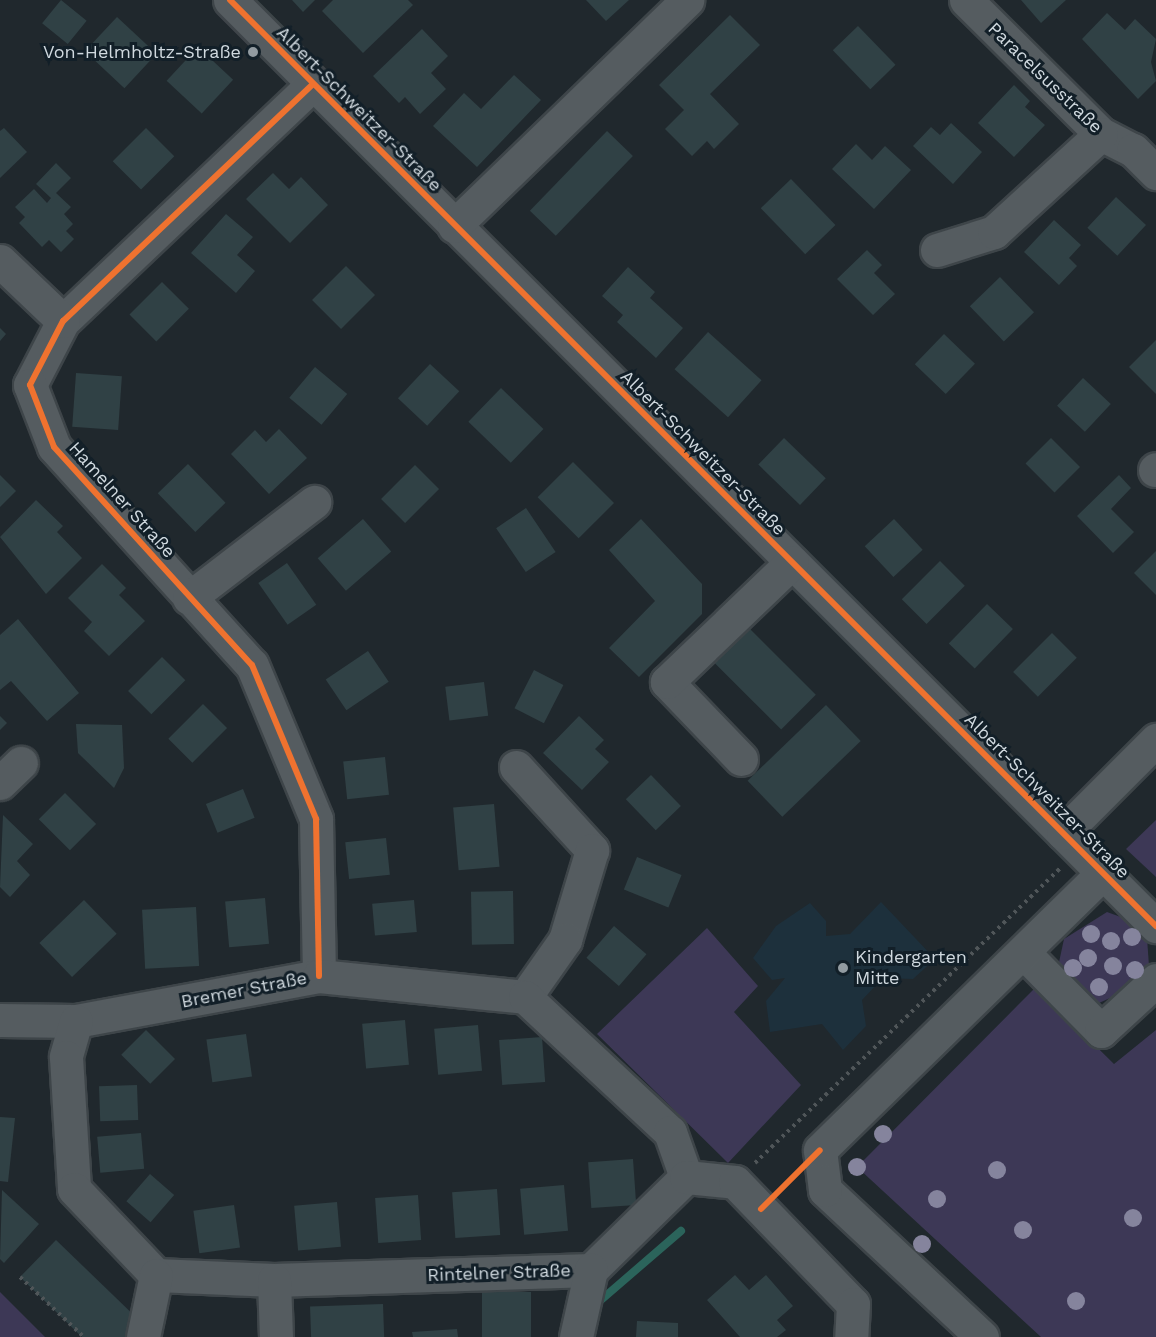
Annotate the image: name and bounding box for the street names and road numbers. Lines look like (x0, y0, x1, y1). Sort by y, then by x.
street label: Paracelsusstraße (983, 18, 1107, 138)
street label: Albert-Schweitzer-Straße (272, 22, 446, 196)
street label: Albert-Schweitzer-Straße (616, 366, 790, 540)
street label: Hamelner Straße (64, 437, 180, 563)
street label: Albert-Schweitzer-Straße (960, 709, 1134, 883)
street label: Bremer Straße (179, 967, 309, 1013)
street label: Rintelner Straße (427, 1260, 571, 1286)

